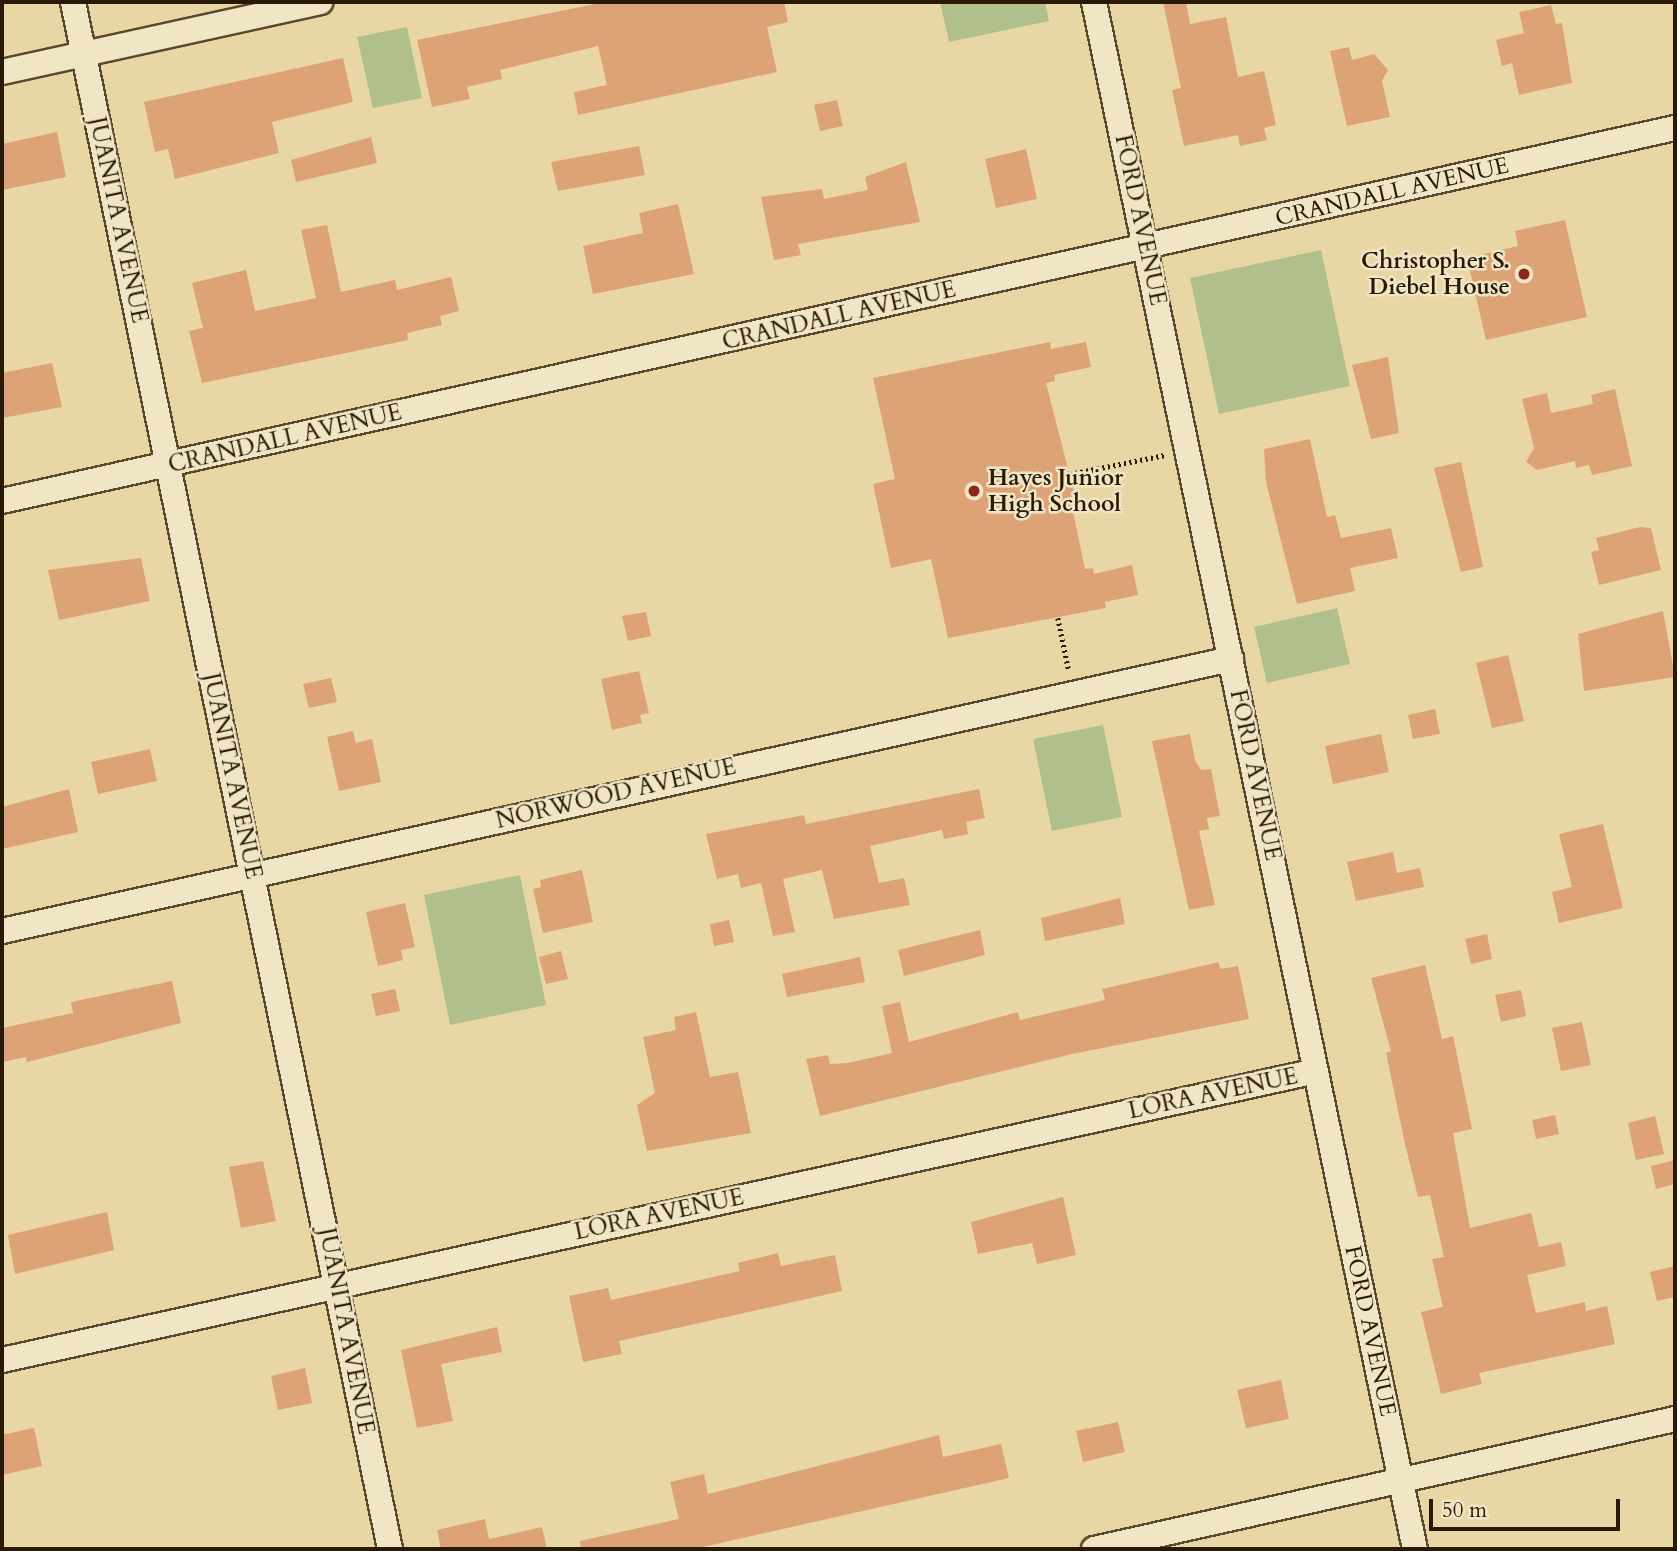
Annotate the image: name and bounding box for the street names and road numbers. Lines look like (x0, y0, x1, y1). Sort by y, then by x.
street label: JUANITA AVENUE (83, 114, 153, 326)
street label: FORD AVENUE (1108, 132, 1172, 308)
street label: CRANDALL AVENUE (1273, 152, 1511, 232)
street label: CRANDALL AVENUE (720, 276, 958, 356)
street label: CRANDALL AVENUE (166, 399, 404, 479)
street label: JUANITA AVENUE (197, 670, 267, 882)
street label: FORD AVENUE (1223, 687, 1287, 863)
street label: NORWOOD AVENUE (493, 753, 739, 835)
street label: LORA AVENUE (1126, 1063, 1300, 1125)
street label: LORA AVENUE (572, 1184, 746, 1246)
street label: JUANITA AVENUE (312, 1225, 380, 1437)
street label: FORD AVENUE (1338, 1243, 1402, 1419)

